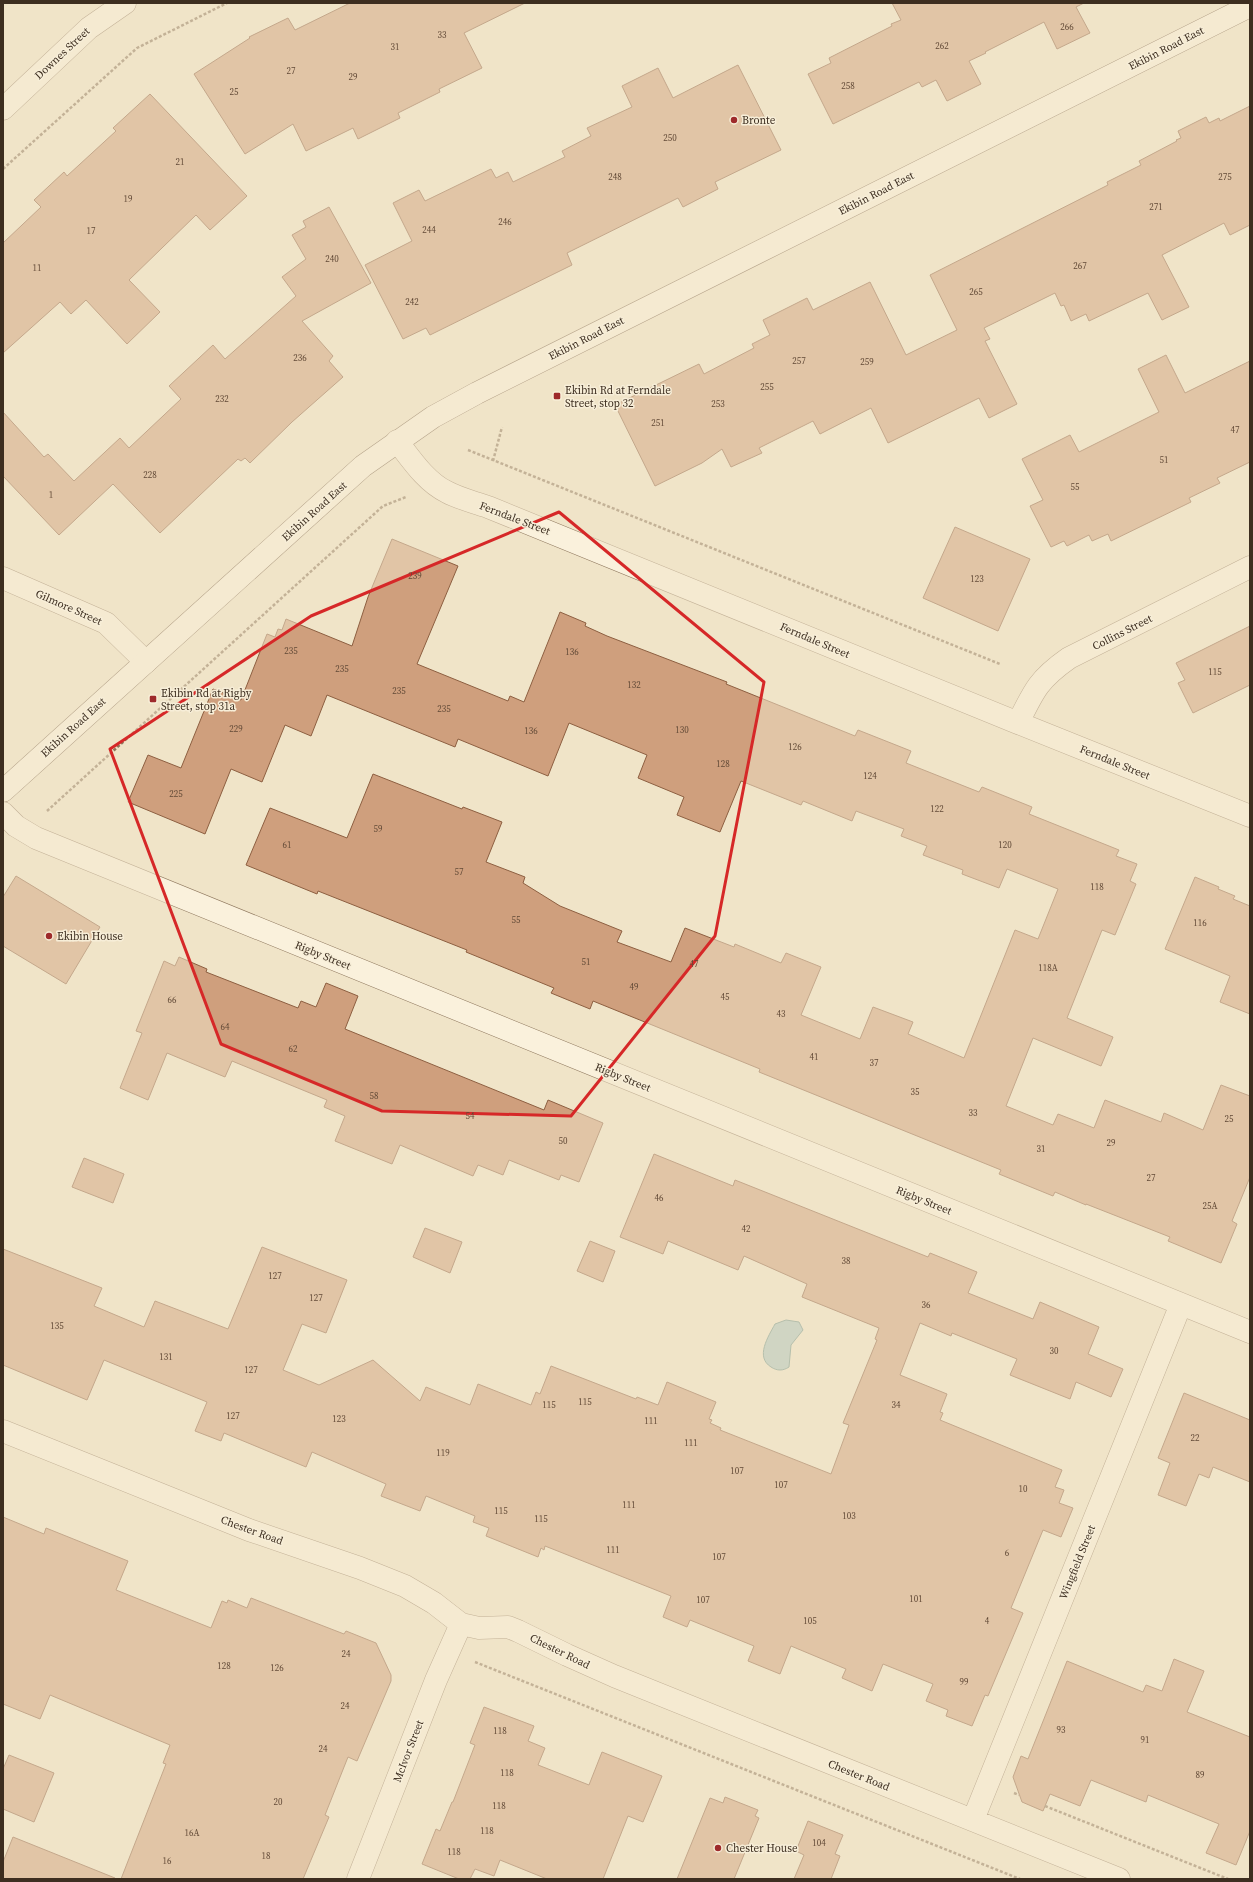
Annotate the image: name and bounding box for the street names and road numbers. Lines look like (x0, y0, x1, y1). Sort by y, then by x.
street label: Ekibin Road East (1126, 23, 1207, 74)
street label: Downes Street (32, 24, 93, 83)
street label: Ekibin Road East (836, 168, 917, 219)
street label: Ekibin Road East (546, 313, 627, 364)
street label: Ekibin Road East (279, 478, 350, 545)
street label: Ferndale Street (477, 498, 553, 539)
street label: Gilmore Street (33, 586, 105, 629)
street label: Collins Street (1090, 611, 1155, 654)
street label: Ferndale Street (778, 619, 852, 662)
street label: Ekibin Road East (38, 694, 109, 761)
street label: Ferndale Street (1077, 742, 1153, 784)
street label: Rigby Street (293, 937, 353, 974)
street label: Rigby Street (593, 1059, 653, 1096)
street label: Rigby Street (894, 1182, 954, 1219)
street label: Chester Road (219, 1512, 286, 1549)
street label: Wingfield Street (1056, 1523, 1099, 1601)
street label: Chester Road (527, 1630, 593, 1673)
street label: McIvor Street (390, 1717, 427, 1785)
street label: Chester Road (826, 1756, 893, 1795)

